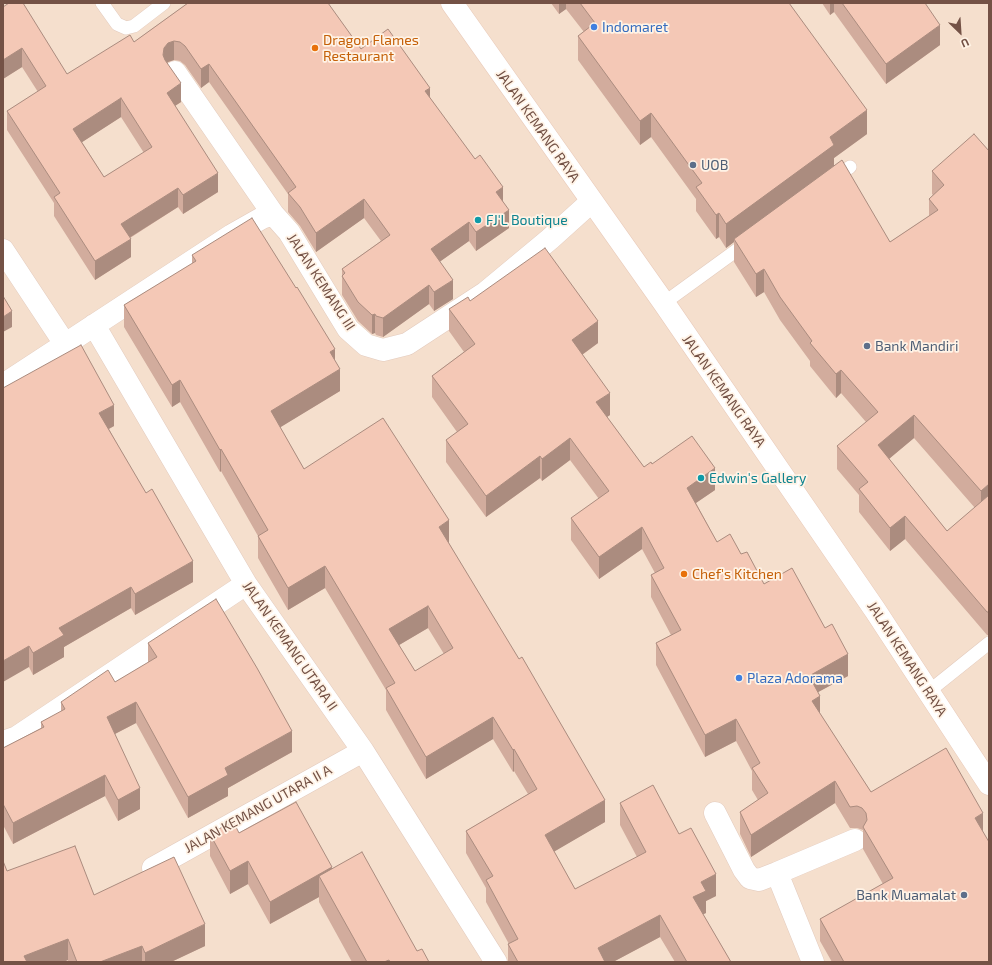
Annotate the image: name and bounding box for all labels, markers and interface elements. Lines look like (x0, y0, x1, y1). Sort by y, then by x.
north arrow (940, 12, 980, 52)
place label: Indomaret (602, 19, 668, 35)
marker: Indomaret (589, 22, 599, 32)
place label: Dragon Flames Restaurant (323, 32, 419, 64)
text: U (959, 36, 971, 51)
marker: Dragon Flames Restaurant (310, 43, 320, 53)
street label: JALAN KEMANG RAYA (493, 66, 583, 186)
place label: UOB (701, 157, 728, 173)
marker: UOB (688, 160, 698, 170)
place label: FJ'L Boutique (486, 212, 568, 228)
marker: FJ'L Boutique (473, 215, 483, 225)
street label: JALAN KEMANG III (283, 230, 359, 334)
street label: JALAN KEMANG RAYA (679, 331, 769, 451)
place label: Bank Mandiri (875, 338, 958, 354)
marker: Bank Mandiri (862, 341, 872, 351)
place label: Edwin's Gallery (709, 470, 806, 486)
marker: Edwin's Gallery (696, 473, 706, 483)
place label: Chef's Kitchen (692, 566, 782, 582)
marker: Chef's Kitchen (679, 569, 689, 579)
street label: JALAN KEMANG UTARA II (239, 578, 341, 714)
street label: JALAN KEMANG RAYA (864, 598, 950, 720)
place label: Plaza Adorama (747, 670, 843, 686)
marker: Plaza Adorama (734, 673, 744, 683)
street label: JALAN KEMANG UTARA II A (181, 761, 335, 857)
place label: Bank Muamalat (856, 887, 956, 903)
marker: Bank Muamalat (959, 890, 969, 900)

